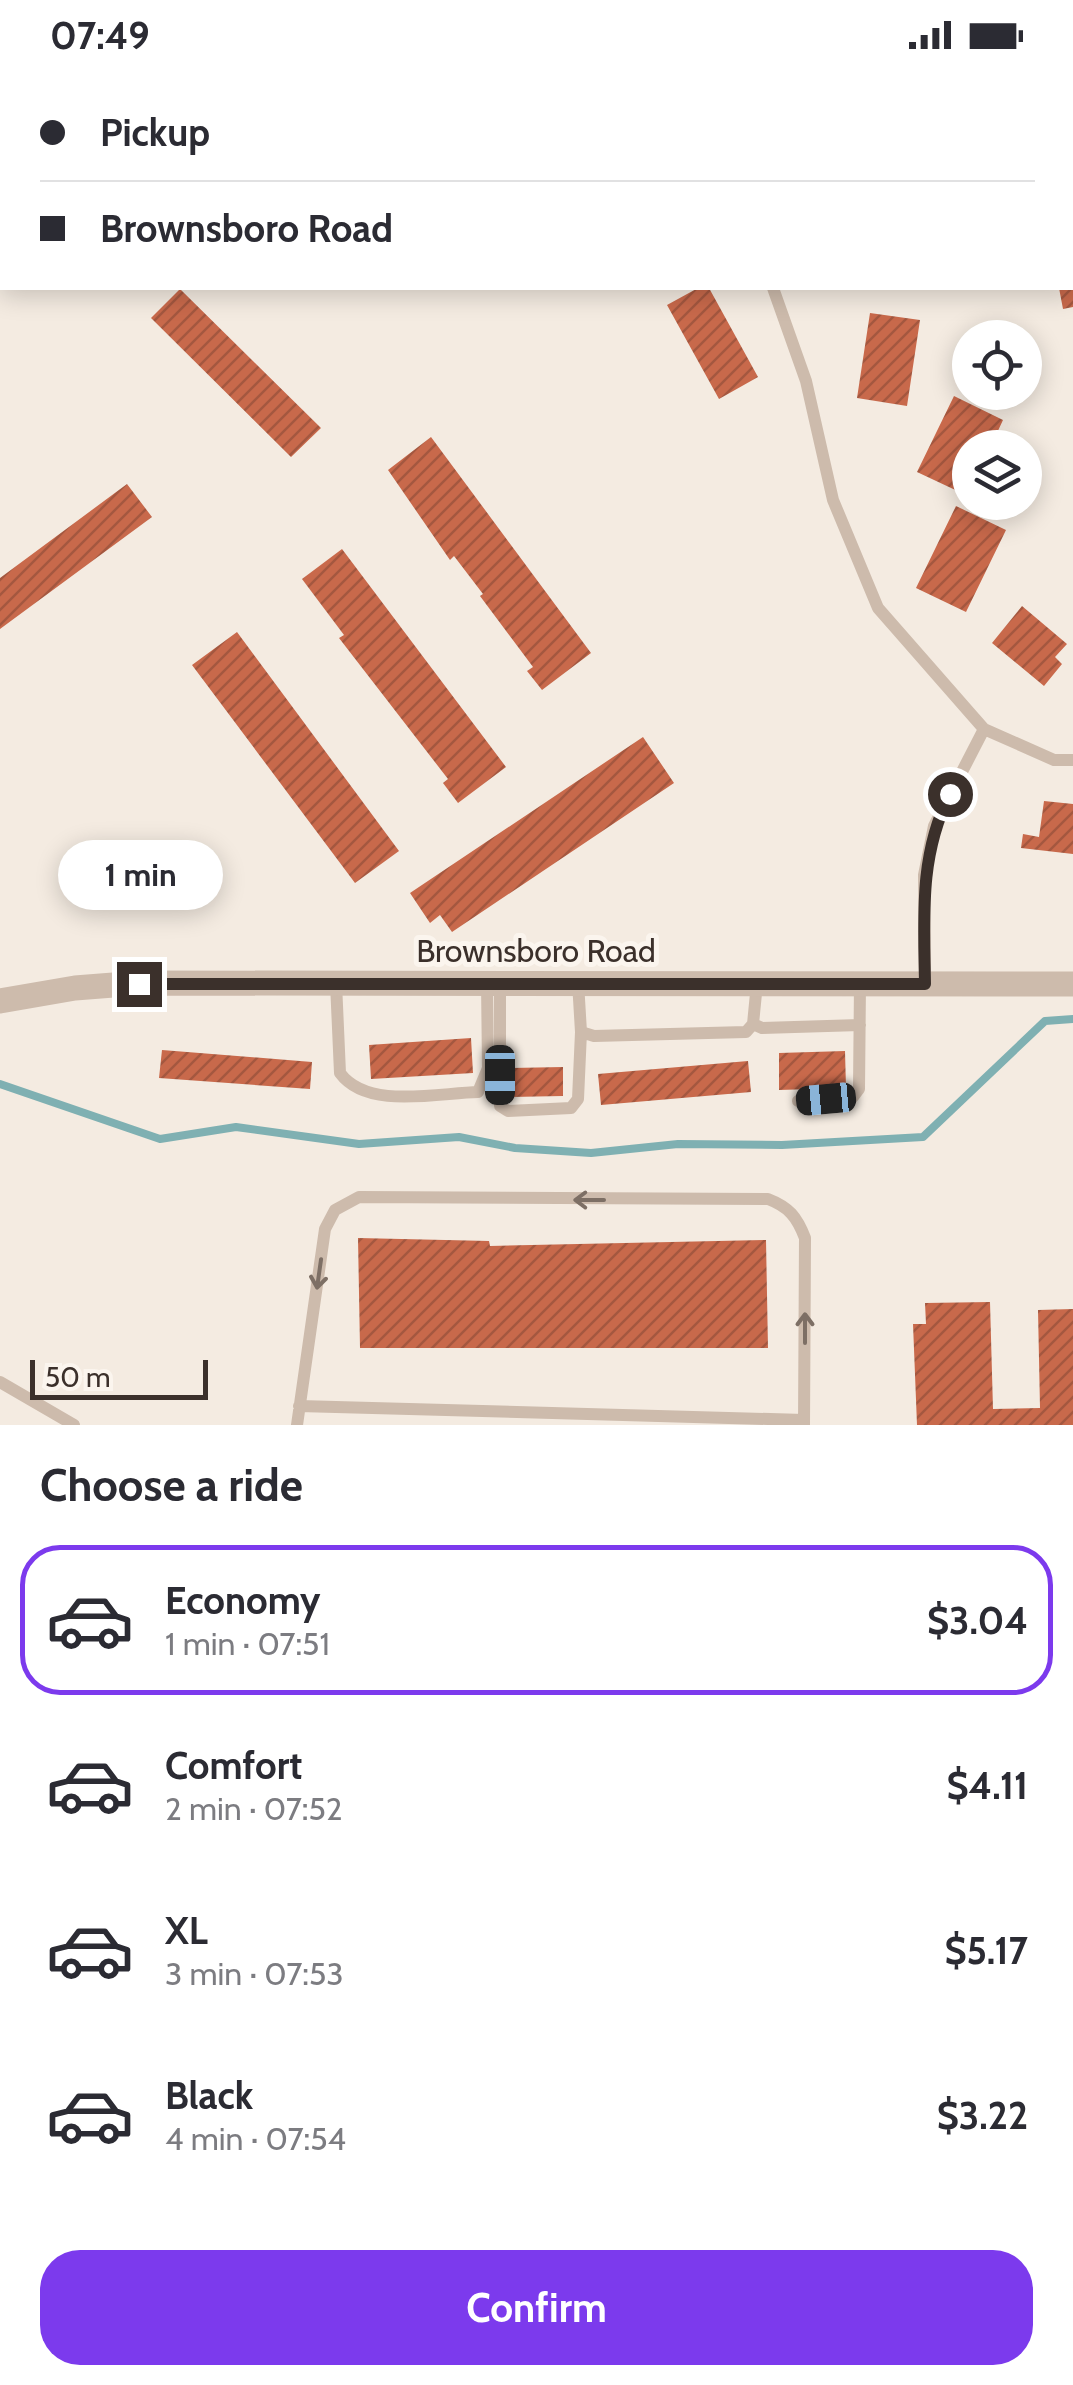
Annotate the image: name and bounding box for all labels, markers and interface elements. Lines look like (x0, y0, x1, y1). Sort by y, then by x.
text: 07:49 (50, 12, 150, 59)
text: Pickup (100, 109, 210, 156)
text: Brownsboro Road (100, 205, 393, 252)
map controls (952, 320, 1042, 520)
button: locate (952, 320, 1042, 410)
button: layers (952, 430, 1042, 520)
route start (928, 772, 973, 817)
callout: 1 min (56, 839, 222, 909)
text: 1 min (104, 855, 177, 894)
street label: Brownsboro Road (416, 931, 656, 970)
route end (117, 962, 162, 1007)
car (485, 1045, 515, 1105)
car (795, 1081, 857, 1117)
one-way arrow (574, 1190, 606, 1210)
one-way arrow (309, 1257, 327, 1289)
one-way arrow (795, 1312, 814, 1344)
scale bar (30, 1355, 208, 1400)
text: 50 m (45, 1360, 111, 1394)
text: Choose a ride (40, 1458, 303, 1512)
icon: car (45, 1575, 135, 1665)
text: Economy (165, 1577, 320, 1624)
text: $3.04 (927, 1597, 1028, 1644)
text: 1 min · 07:51 (165, 1624, 330, 1663)
icon: car (45, 1740, 135, 1830)
text: Comfort (165, 1742, 302, 1789)
text: $4.11 (947, 1762, 1028, 1809)
text: 2 min · 07:52 (165, 1789, 343, 1828)
icon: car (45, 1905, 135, 1995)
text: XL (165, 1907, 208, 1954)
text: $5.17 (944, 1927, 1028, 1974)
text: 3 min · 07:53 (165, 1954, 344, 1993)
icon: car (45, 2070, 135, 2160)
text: Black (165, 2072, 253, 2119)
text: $3.22 (937, 2092, 1028, 2139)
text: 4 min · 07:54 (165, 2119, 346, 2158)
button: Confirm (40, 2250, 1033, 2365)

